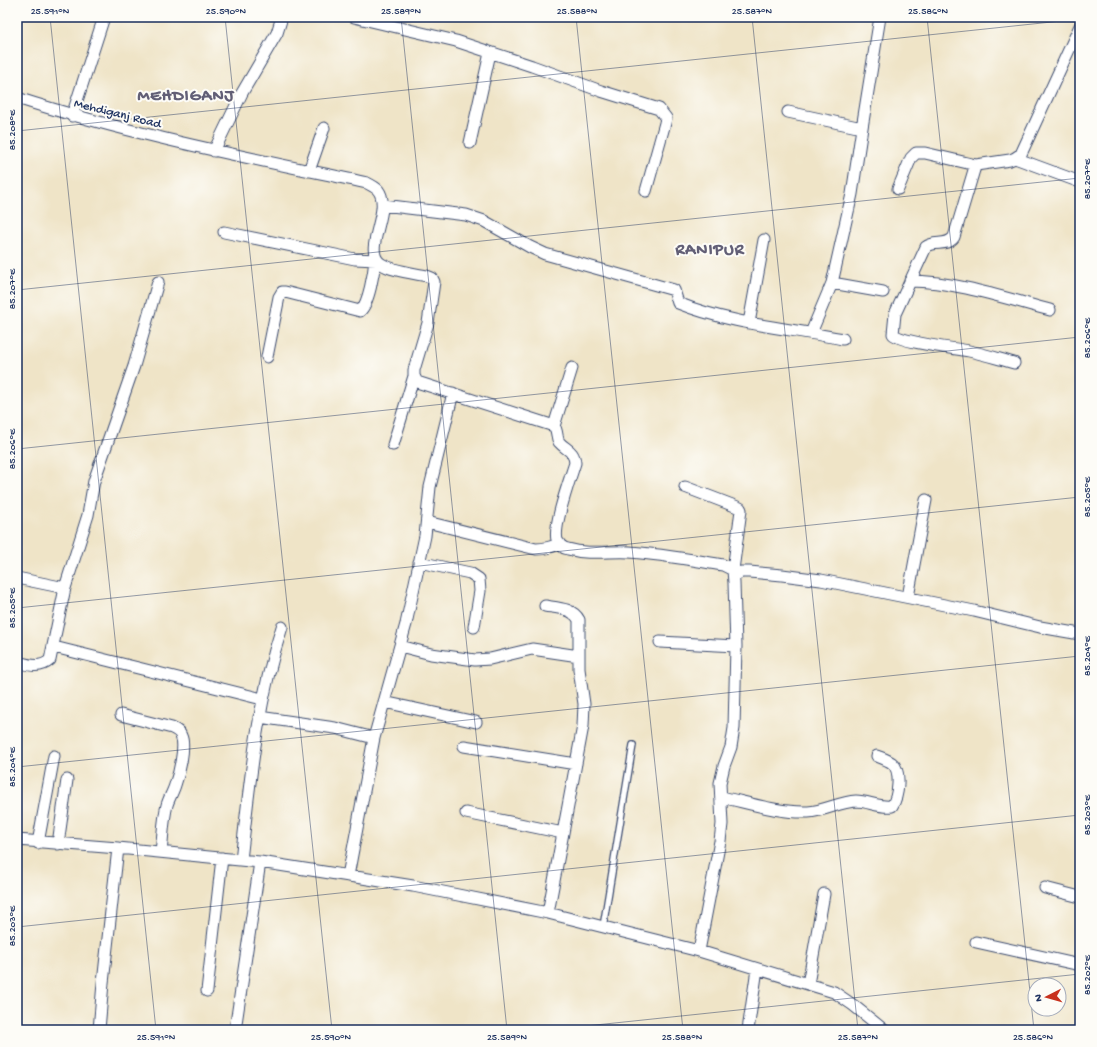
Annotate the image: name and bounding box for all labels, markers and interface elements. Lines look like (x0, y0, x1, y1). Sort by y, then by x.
text: 25.591°N (31, 6, 70, 18)
text: 25.590°N (206, 6, 247, 18)
text: 25.589°N (381, 6, 422, 18)
text: 25.588°N (557, 6, 598, 18)
text: 25.587°N (732, 6, 773, 18)
text: 25.586°N (908, 6, 949, 18)
district label: MEHDIGANJ (137, 87, 235, 107)
street label: Mehdiganj Road (72, 96, 164, 133)
text: 85.208°E (7, 109, 19, 150)
text: 85.207°E (1082, 158, 1094, 199)
district label: RANIPUR (674, 241, 745, 261)
text: 85.207°E (7, 268, 19, 309)
text: 85.206°E (1082, 317, 1094, 358)
text: 85.206°E (7, 428, 19, 469)
text: 85.205°E (1082, 476, 1094, 517)
text: 85.205°E (7, 587, 19, 628)
text: 85.204°E (1082, 635, 1094, 676)
text: 85.204°E (7, 746, 19, 787)
text: 85.203°E (1082, 794, 1094, 835)
text: 85.203°E (7, 905, 19, 946)
text: 85.202°E (1082, 954, 1094, 995)
north arrow (1027, 977, 1067, 1017)
text: N (1033, 994, 1045, 1002)
text: 25.591°N (137, 1032, 176, 1044)
text: 25.590°N (311, 1032, 352, 1044)
text: 25.589°N (487, 1032, 528, 1044)
text: 25.588°N (662, 1032, 703, 1044)
text: 25.587°N (838, 1032, 879, 1044)
text: 25.586°N (1013, 1032, 1054, 1044)

